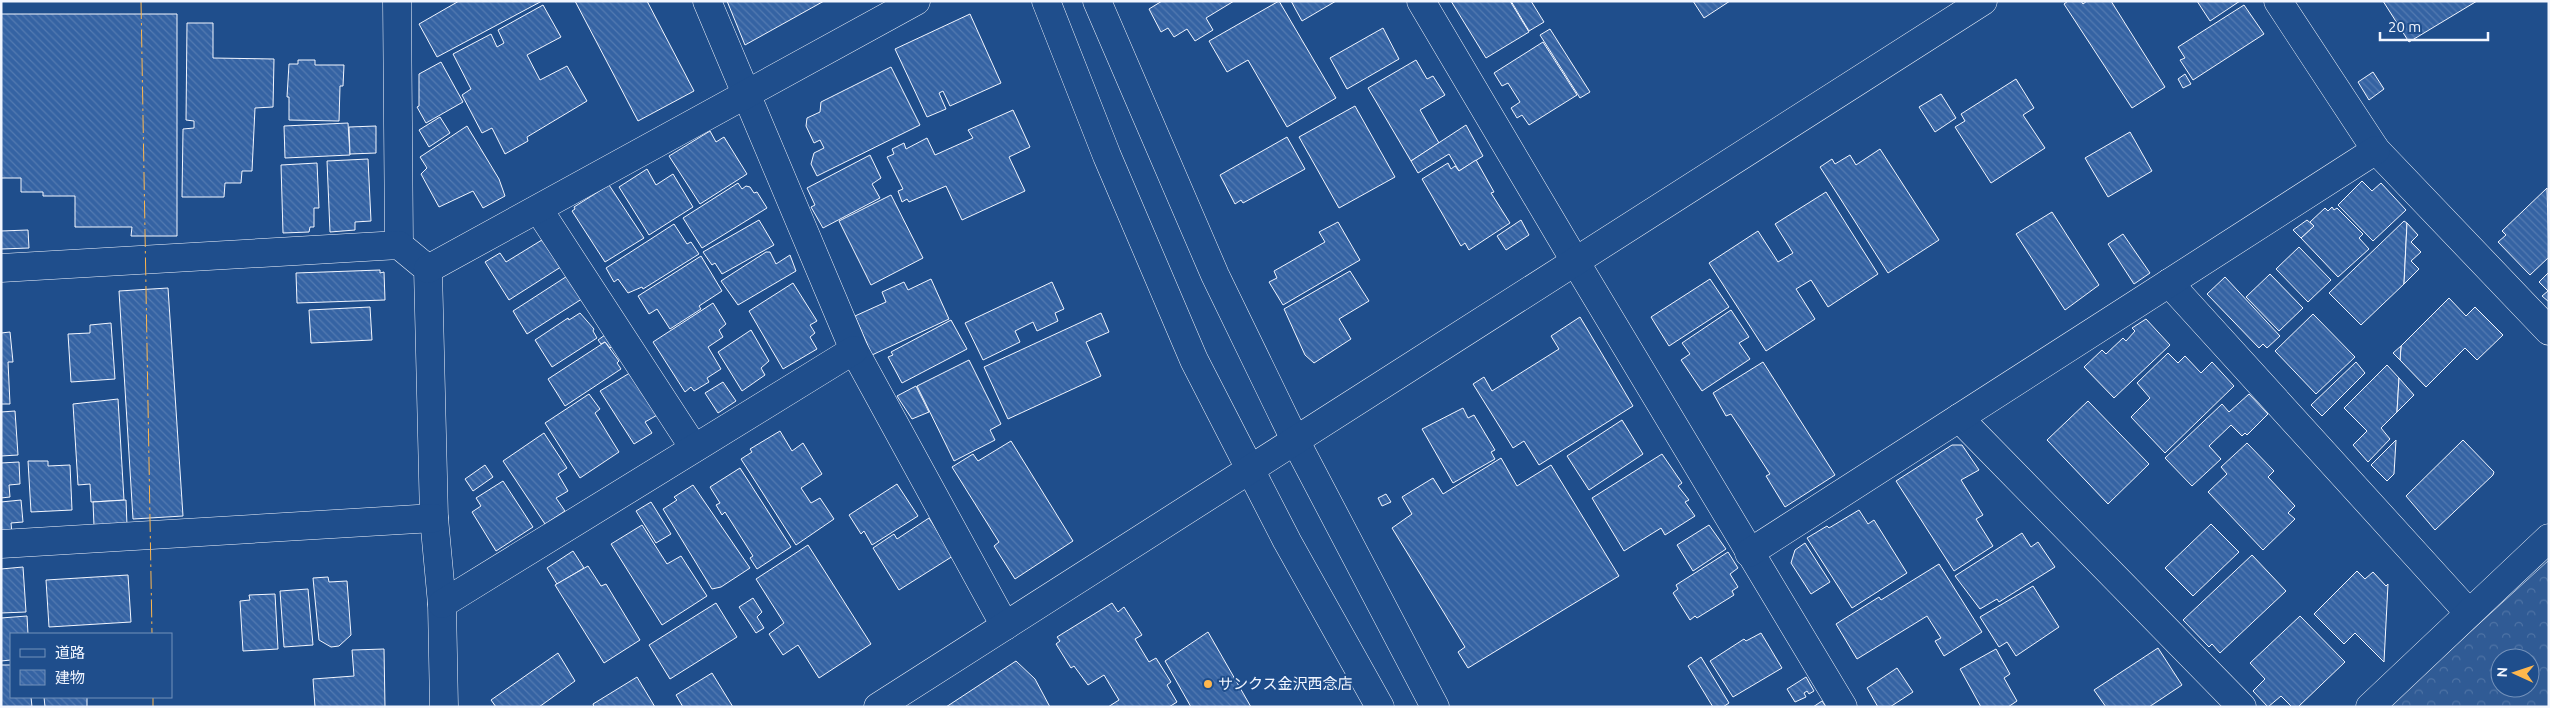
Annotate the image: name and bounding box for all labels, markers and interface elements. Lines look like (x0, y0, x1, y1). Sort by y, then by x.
scale bar (2380, 10, 2488, 42)
text: 20 m (2388, 18, 2421, 35)
legend (10, 633, 172, 698)
text: 道路 (55, 644, 85, 661)
north arrow (2490, 648, 2540, 698)
text: N (2494, 667, 2510, 678)
text: 建物 (55, 669, 85, 686)
place label: サンクス金沢西念店 (1218, 675, 1353, 692)
marker: サンクス金沢西念店 (1202, 678, 1214, 690)

